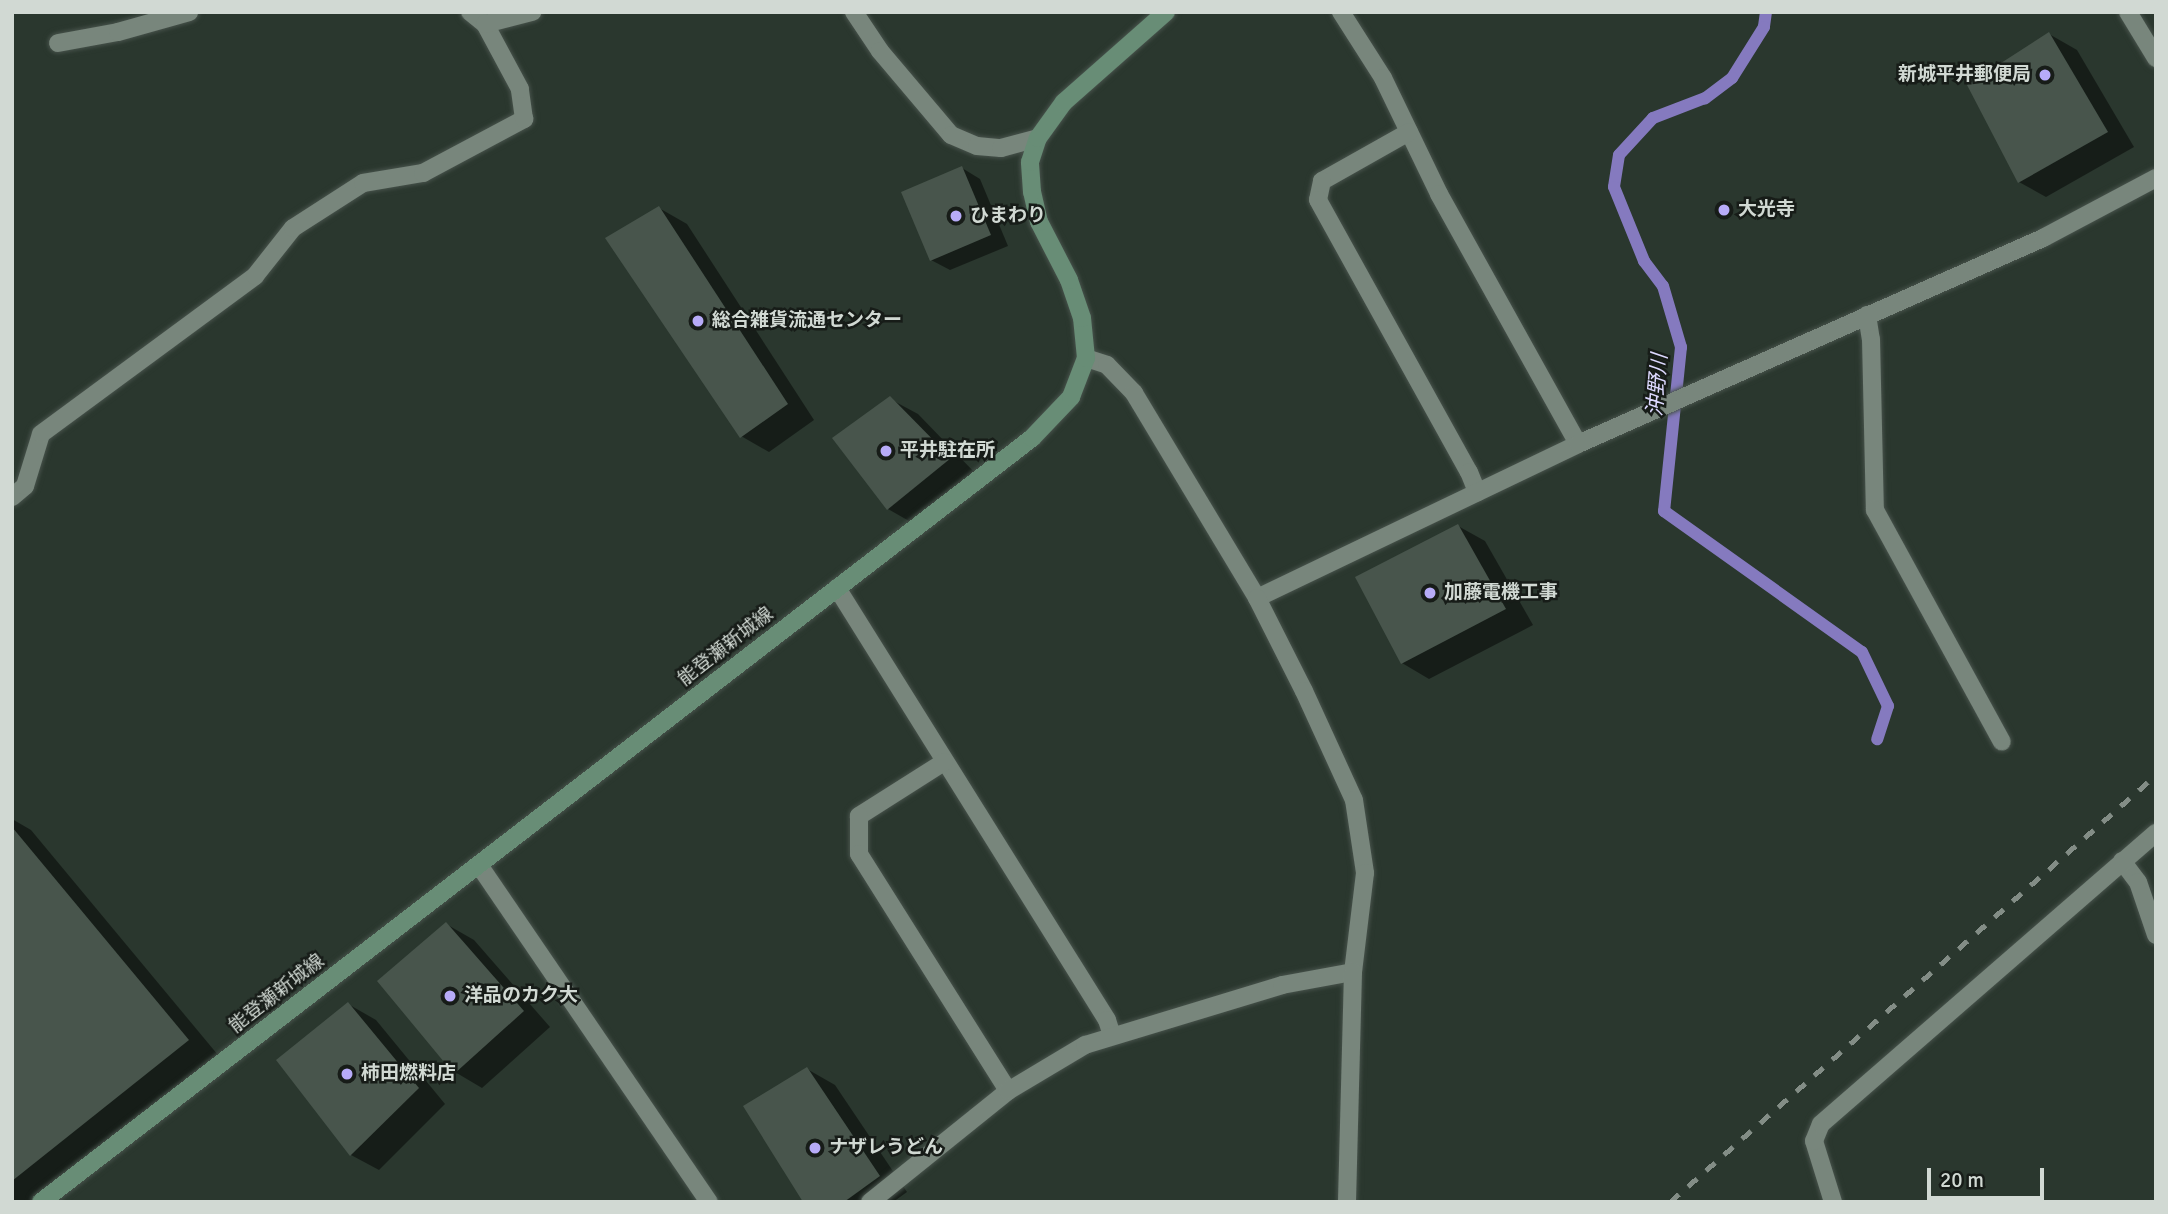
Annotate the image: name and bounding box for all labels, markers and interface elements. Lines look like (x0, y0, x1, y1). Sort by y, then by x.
place label: 新城平井郵便局 (1898, 64, 2031, 86)
marker: 新城平井郵便局 (2037, 67, 2053, 83)
place label: 大光寺 (1738, 199, 1795, 221)
marker: 大光寺 (1716, 202, 1732, 218)
place label: ひまわり (970, 205, 1046, 227)
marker: ひまわり (948, 208, 964, 224)
place label: 総合雑貨流通センター (712, 310, 902, 332)
marker: 総合雑貨流通センター (690, 313, 706, 329)
water label: 沖野川 (1642, 353, 1672, 417)
place label: 平井駐在所 (900, 440, 995, 462)
marker: 平井駐在所 (878, 443, 894, 459)
place label: 加藤電機工事 (1444, 582, 1558, 604)
marker: 加藤電機工事 (1422, 585, 1438, 601)
street label: 能登瀬新城線 (674, 603, 778, 691)
street label: 能登瀬新城線 (225, 950, 329, 1038)
place label: 洋品のカク大 (464, 985, 578, 1007)
marker: 洋品のカク大 (442, 988, 458, 1004)
place label: 柿田燃料店 (361, 1063, 456, 1085)
marker: 柿田燃料店 (339, 1066, 355, 1082)
place label: ナザレうどん (829, 1137, 943, 1159)
marker: ナザレうどん (807, 1140, 823, 1156)
scale bar (1930, 1154, 2047, 1198)
text: 20 m (1940, 1167, 1984, 1193)

